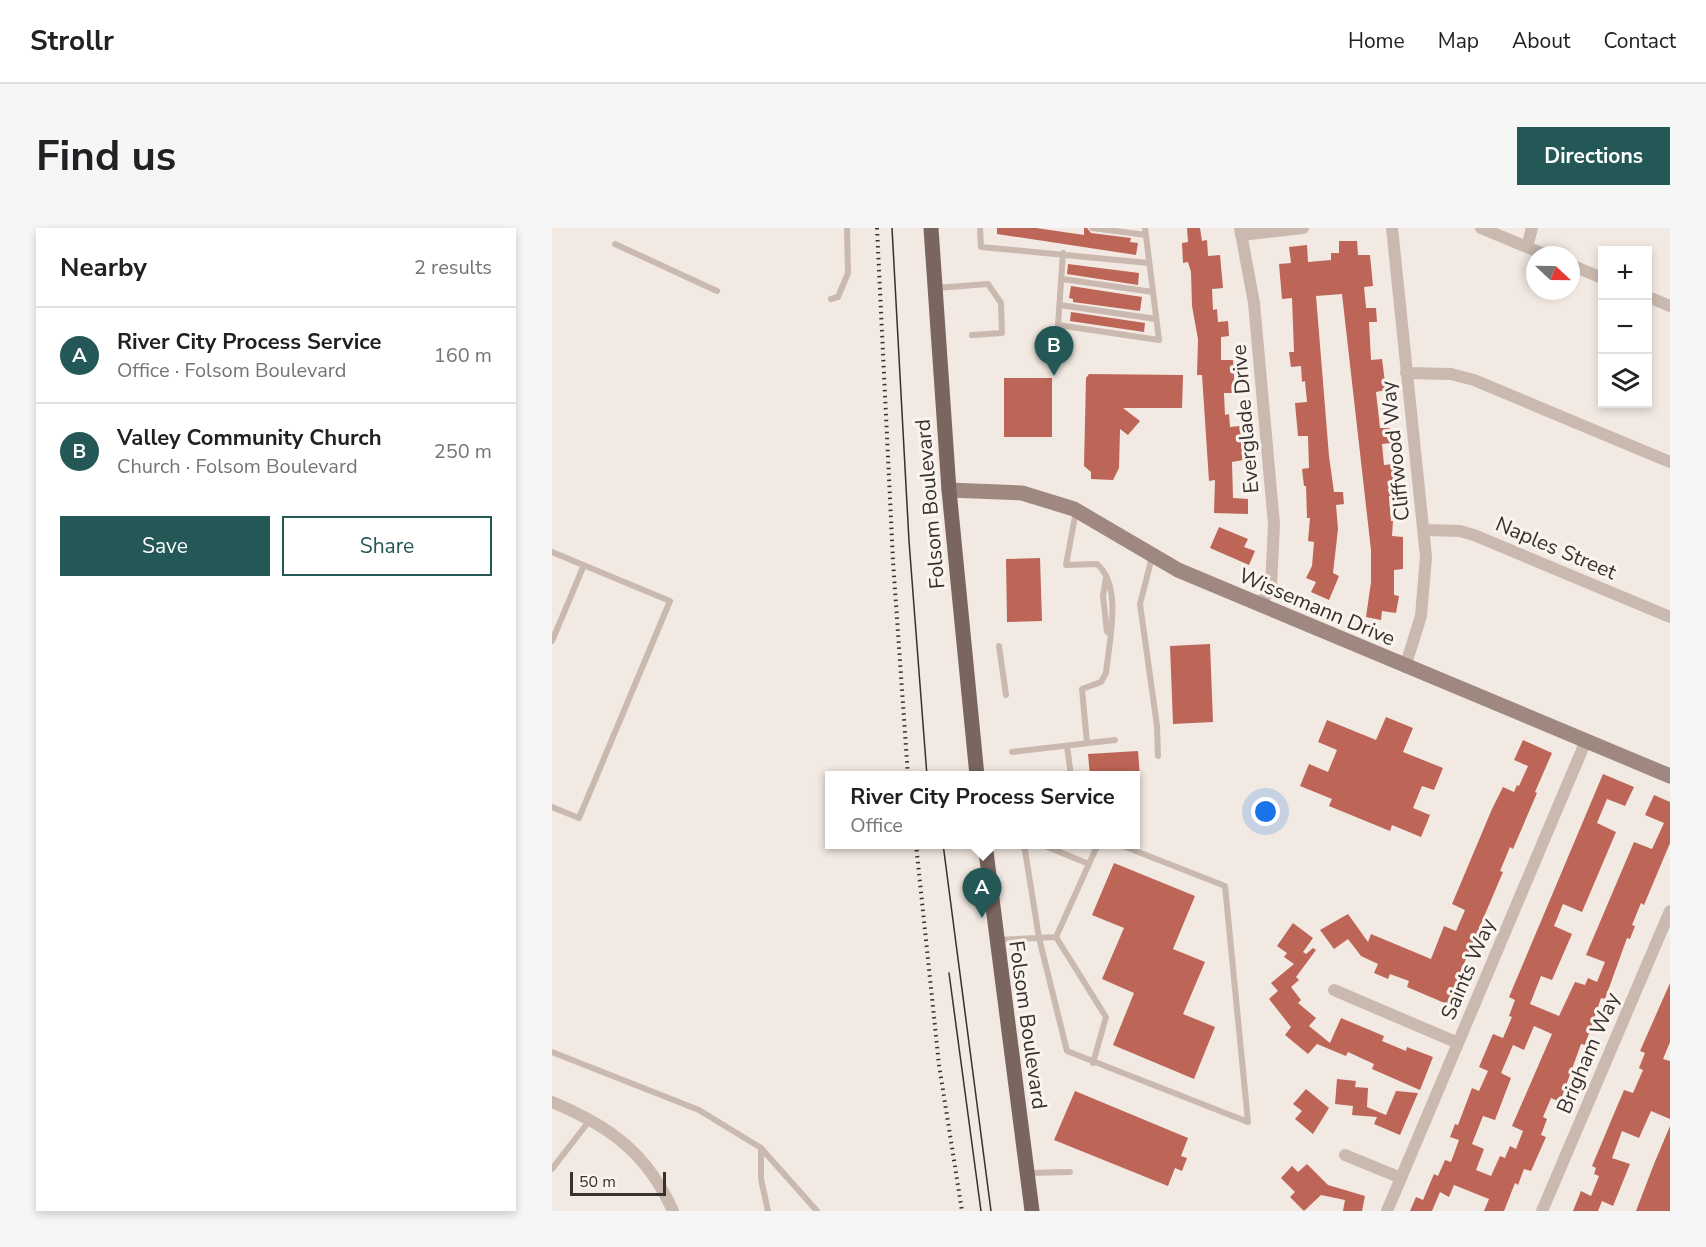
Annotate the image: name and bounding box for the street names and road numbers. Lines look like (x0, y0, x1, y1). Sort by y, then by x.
street label: Everglade Drive (1225, 343, 1265, 495)
street label: Cliffwood Way (1374, 379, 1416, 523)
street label: Folsom Boulevard (909, 418, 951, 590)
street label: Naples Street (1491, 510, 1621, 586)
street label: Wissemann Drive (1234, 561, 1400, 653)
street label: Saints Way (1434, 914, 1502, 1024)
street label: Folsom Boulevard (1002, 939, 1054, 1111)
street label: Brigham Way (1550, 988, 1626, 1118)

